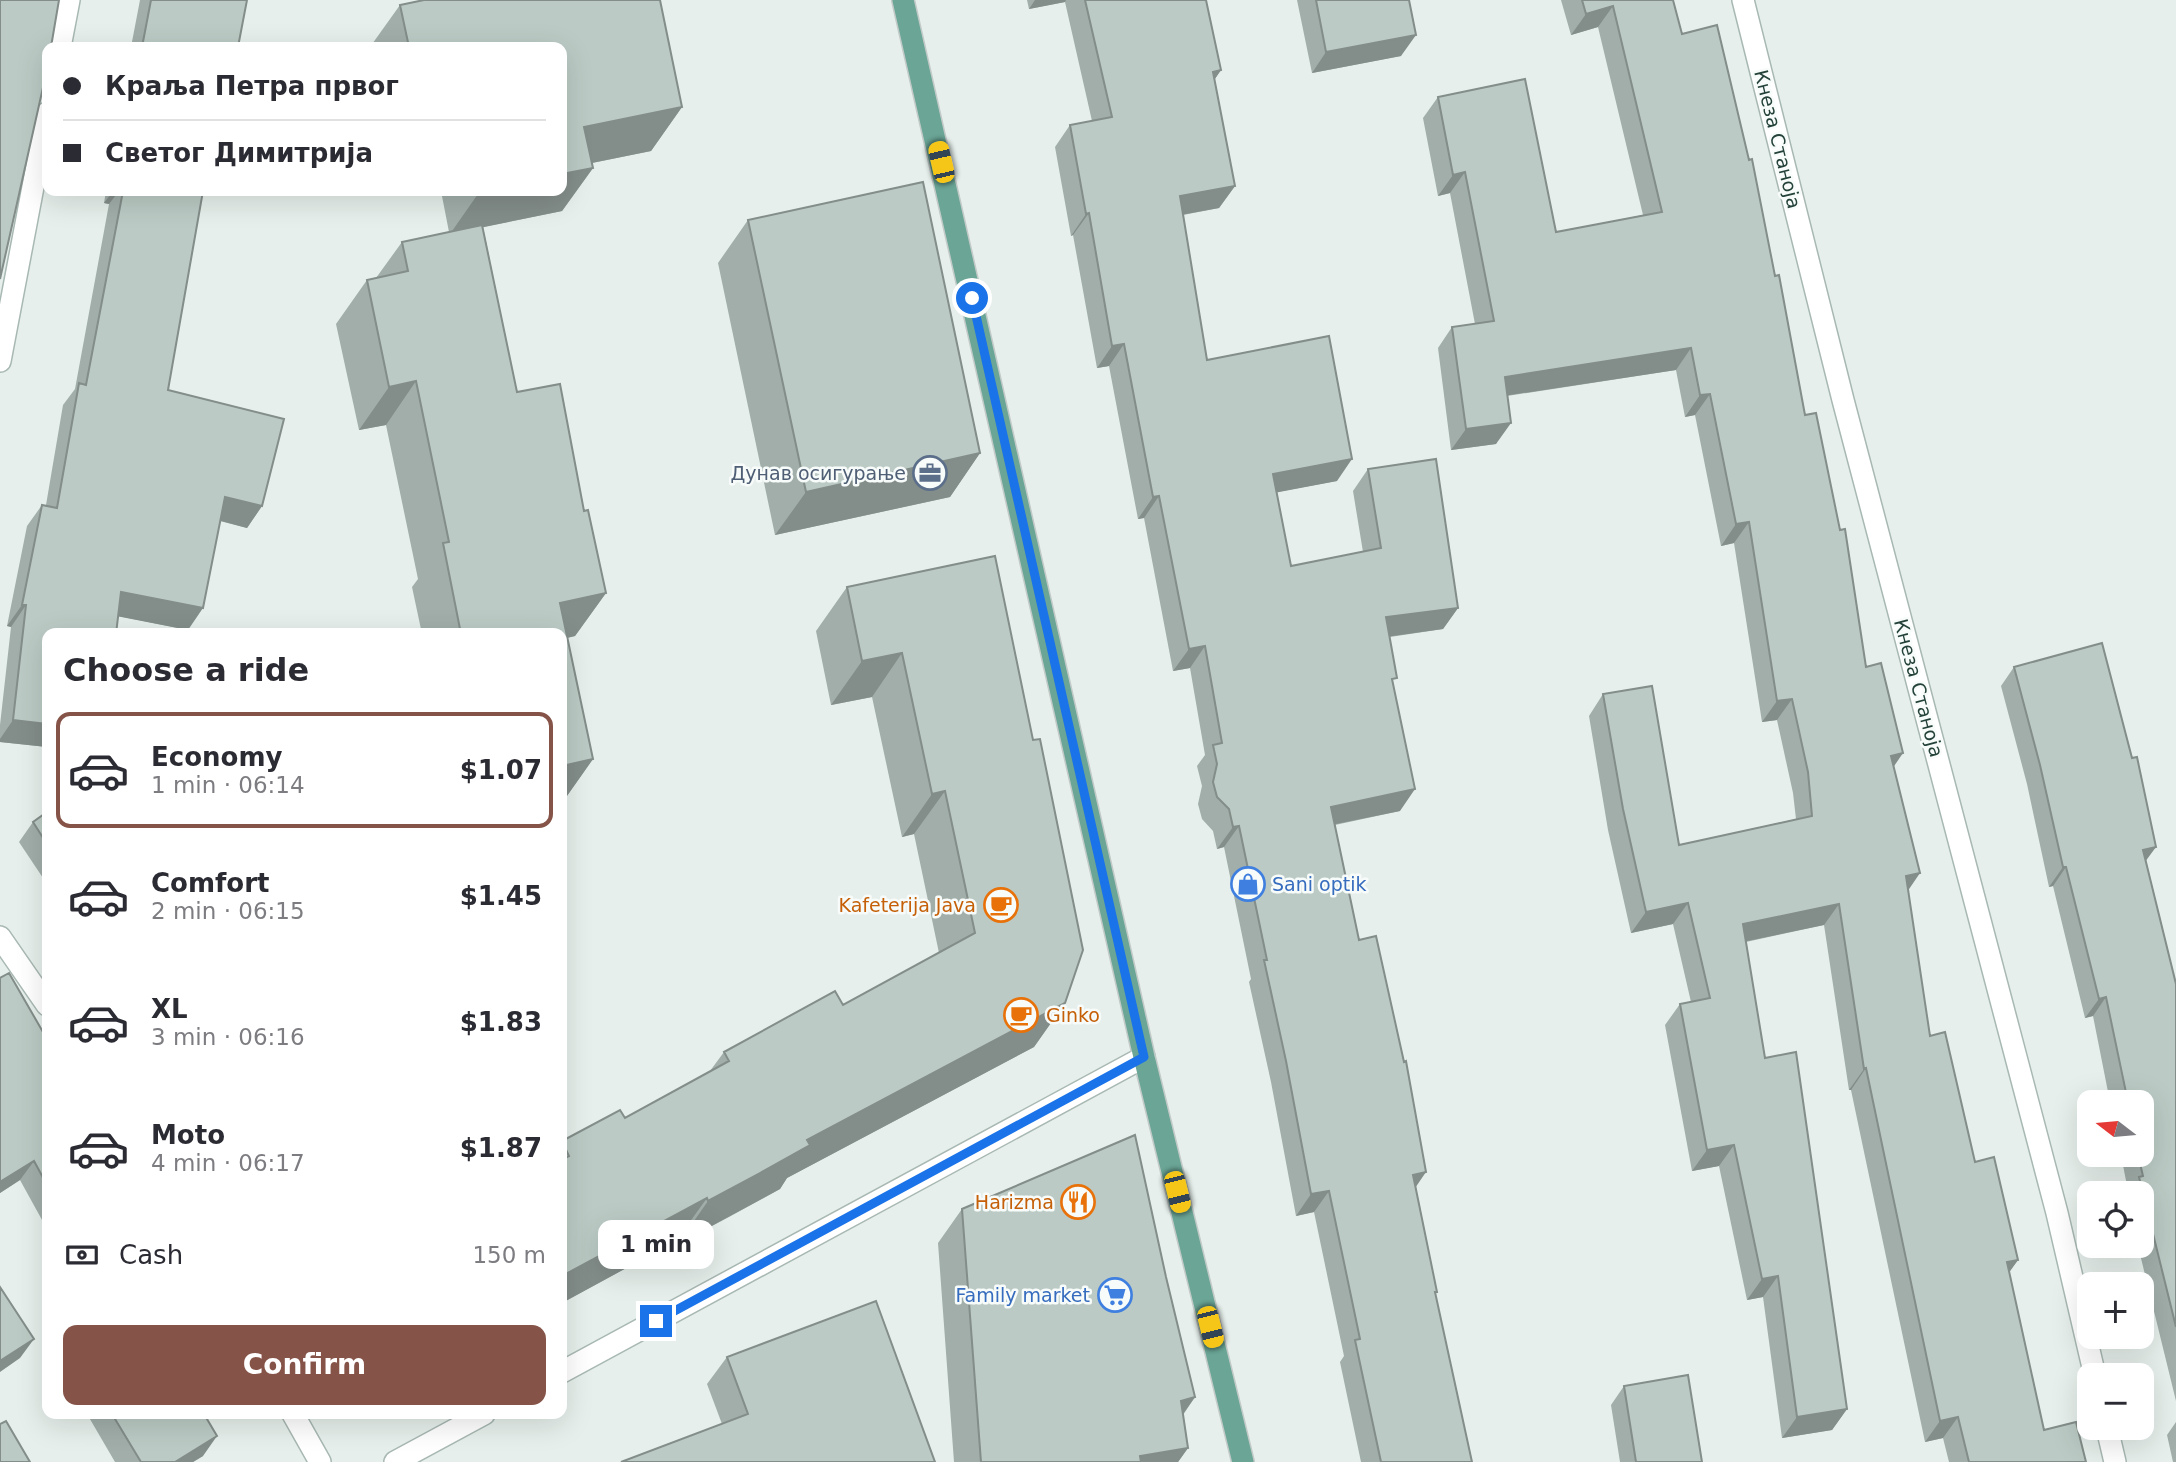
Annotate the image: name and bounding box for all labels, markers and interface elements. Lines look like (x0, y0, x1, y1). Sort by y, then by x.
street label: Кнеза Станоја (1750, 67, 1806, 211)
text: Краља Петра првог (105, 71, 399, 101)
text: Светог Димитрија (105, 138, 373, 168)
car (927, 139, 956, 185)
route start (956, 282, 988, 314)
office icon: Дунав осигурање (911, 454, 949, 492)
place label: Дунав осигурање (731, 462, 906, 484)
street label: Кнеза Станоја (1890, 616, 1948, 760)
text: Choose a ride (63, 651, 309, 689)
icon: car (67, 739, 130, 802)
text: Economy (151, 742, 282, 772)
text: $1.07 (460, 755, 542, 785)
text: 1 min · 06:14 (151, 772, 305, 798)
icon: car (67, 865, 130, 928)
shop icon: Sani optik (1229, 865, 1267, 903)
text: Comfort (151, 868, 269, 898)
place label: Sani optik (1272, 873, 1366, 895)
text: $1.45 (460, 881, 542, 911)
cafe icon: Kafeterija Java (982, 886, 1020, 924)
place label: Kafeterija Java (839, 894, 976, 916)
text: 2 min · 06:15 (151, 898, 305, 924)
icon: car (67, 991, 130, 1054)
text: XL (151, 994, 188, 1024)
cafe icon: Ginko (1002, 996, 1040, 1034)
place label: Ginko (1046, 1004, 1100, 1026)
text: $1.83 (460, 1007, 542, 1037)
text: 3 min · 06:16 (151, 1024, 305, 1050)
north arrow (2077, 1090, 2154, 1167)
map controls (2077, 1090, 2154, 1440)
icon: car (67, 1117, 130, 1180)
text: Moto (151, 1120, 225, 1150)
text: $1.87 (460, 1133, 542, 1163)
text: 4 min · 06:17 (151, 1150, 305, 1176)
car (1162, 1169, 1193, 1215)
button: locate (2077, 1181, 2154, 1258)
restaurant icon: Harizma (1059, 1183, 1097, 1221)
place label: Harizma (975, 1191, 1054, 1213)
callout: 1 min (598, 1220, 714, 1268)
text: 1 min (620, 1231, 692, 1257)
icon: cash (63, 1236, 101, 1274)
text: Cash (119, 1240, 183, 1270)
text: 150 m (472, 1242, 546, 1268)
button: + (2077, 1272, 2154, 1349)
supermarket icon: Family market (1096, 1276, 1134, 1314)
place label: Family market (955, 1284, 1090, 1306)
car (1195, 1304, 1226, 1350)
route end (640, 1305, 672, 1337)
button: Confirm (63, 1325, 546, 1405)
button: − (2077, 1363, 2154, 1440)

